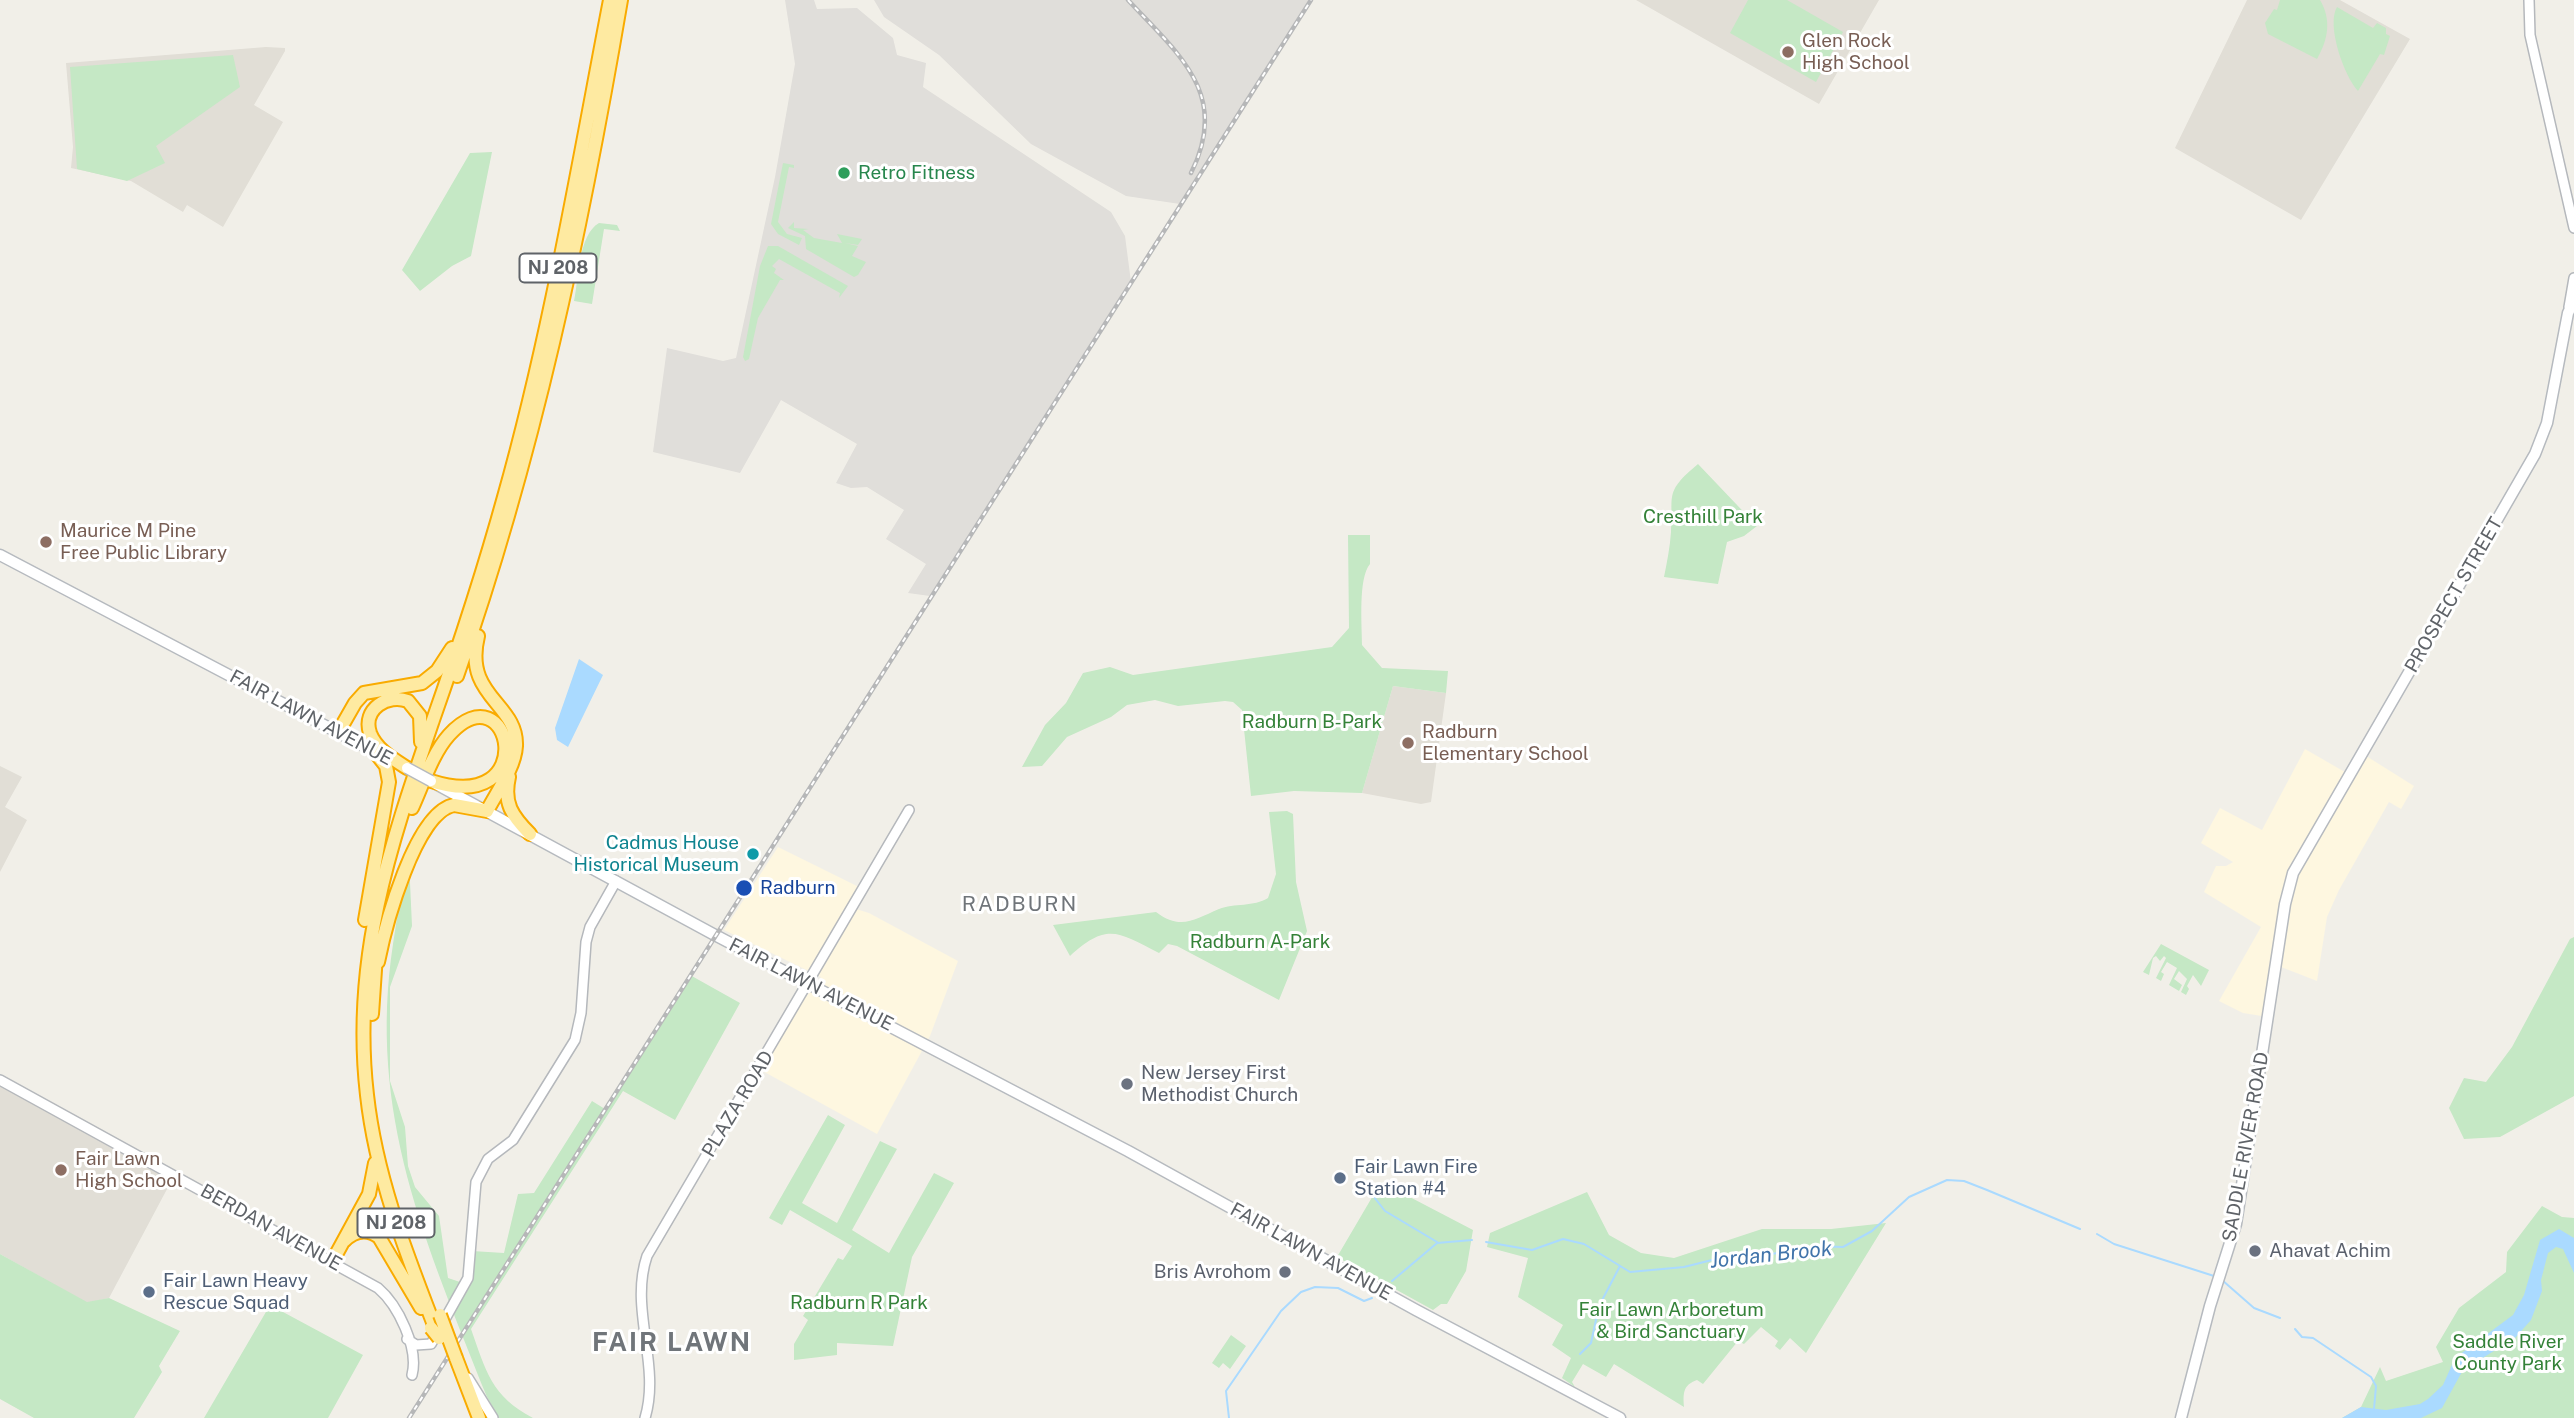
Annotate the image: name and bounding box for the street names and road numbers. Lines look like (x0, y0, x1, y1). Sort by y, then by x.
road number: NJ 208 (520, 254, 596, 282)
street label: PROSPECT STREET (2400, 513, 2508, 677)
street label: FAIR LAWN AVENUE (226, 665, 396, 771)
street label: FAIR LAWN AVENUE (725, 934, 897, 1036)
street label: PLAZA ROAD (697, 1047, 779, 1161)
street label: SADDLE RIVER ROAD (2218, 1050, 2274, 1244)
street label: BERDAN AVENUE (196, 1180, 346, 1276)
street label: FAIR LAWN AVENUE (1226, 1198, 1396, 1306)
road number: NJ 208 (358, 1208, 434, 1238)

